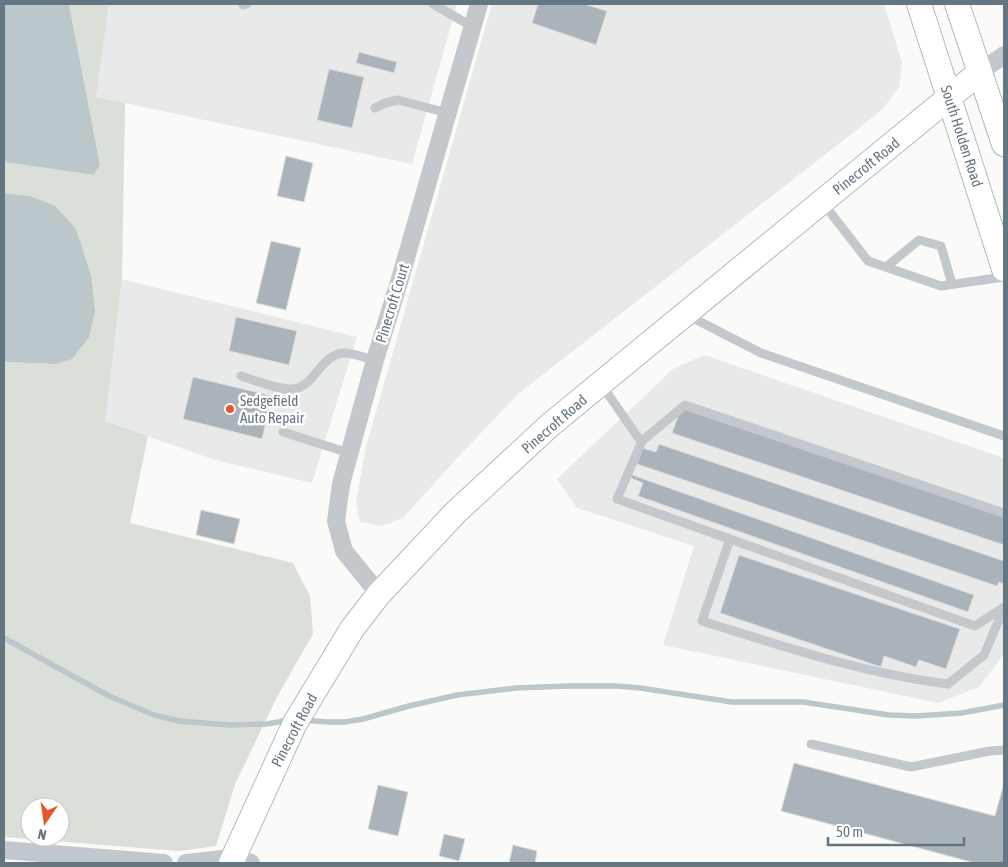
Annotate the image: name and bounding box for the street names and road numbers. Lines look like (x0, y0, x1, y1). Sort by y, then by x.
street label: South Holden Road (938, 83, 986, 189)
street label: Pinecroft Road (829, 134, 903, 198)
street label: Pinecroft Court (372, 261, 412, 345)
street label: Pinecroft Road (518, 391, 590, 457)
street label: Pinecroft Road (268, 690, 320, 770)

